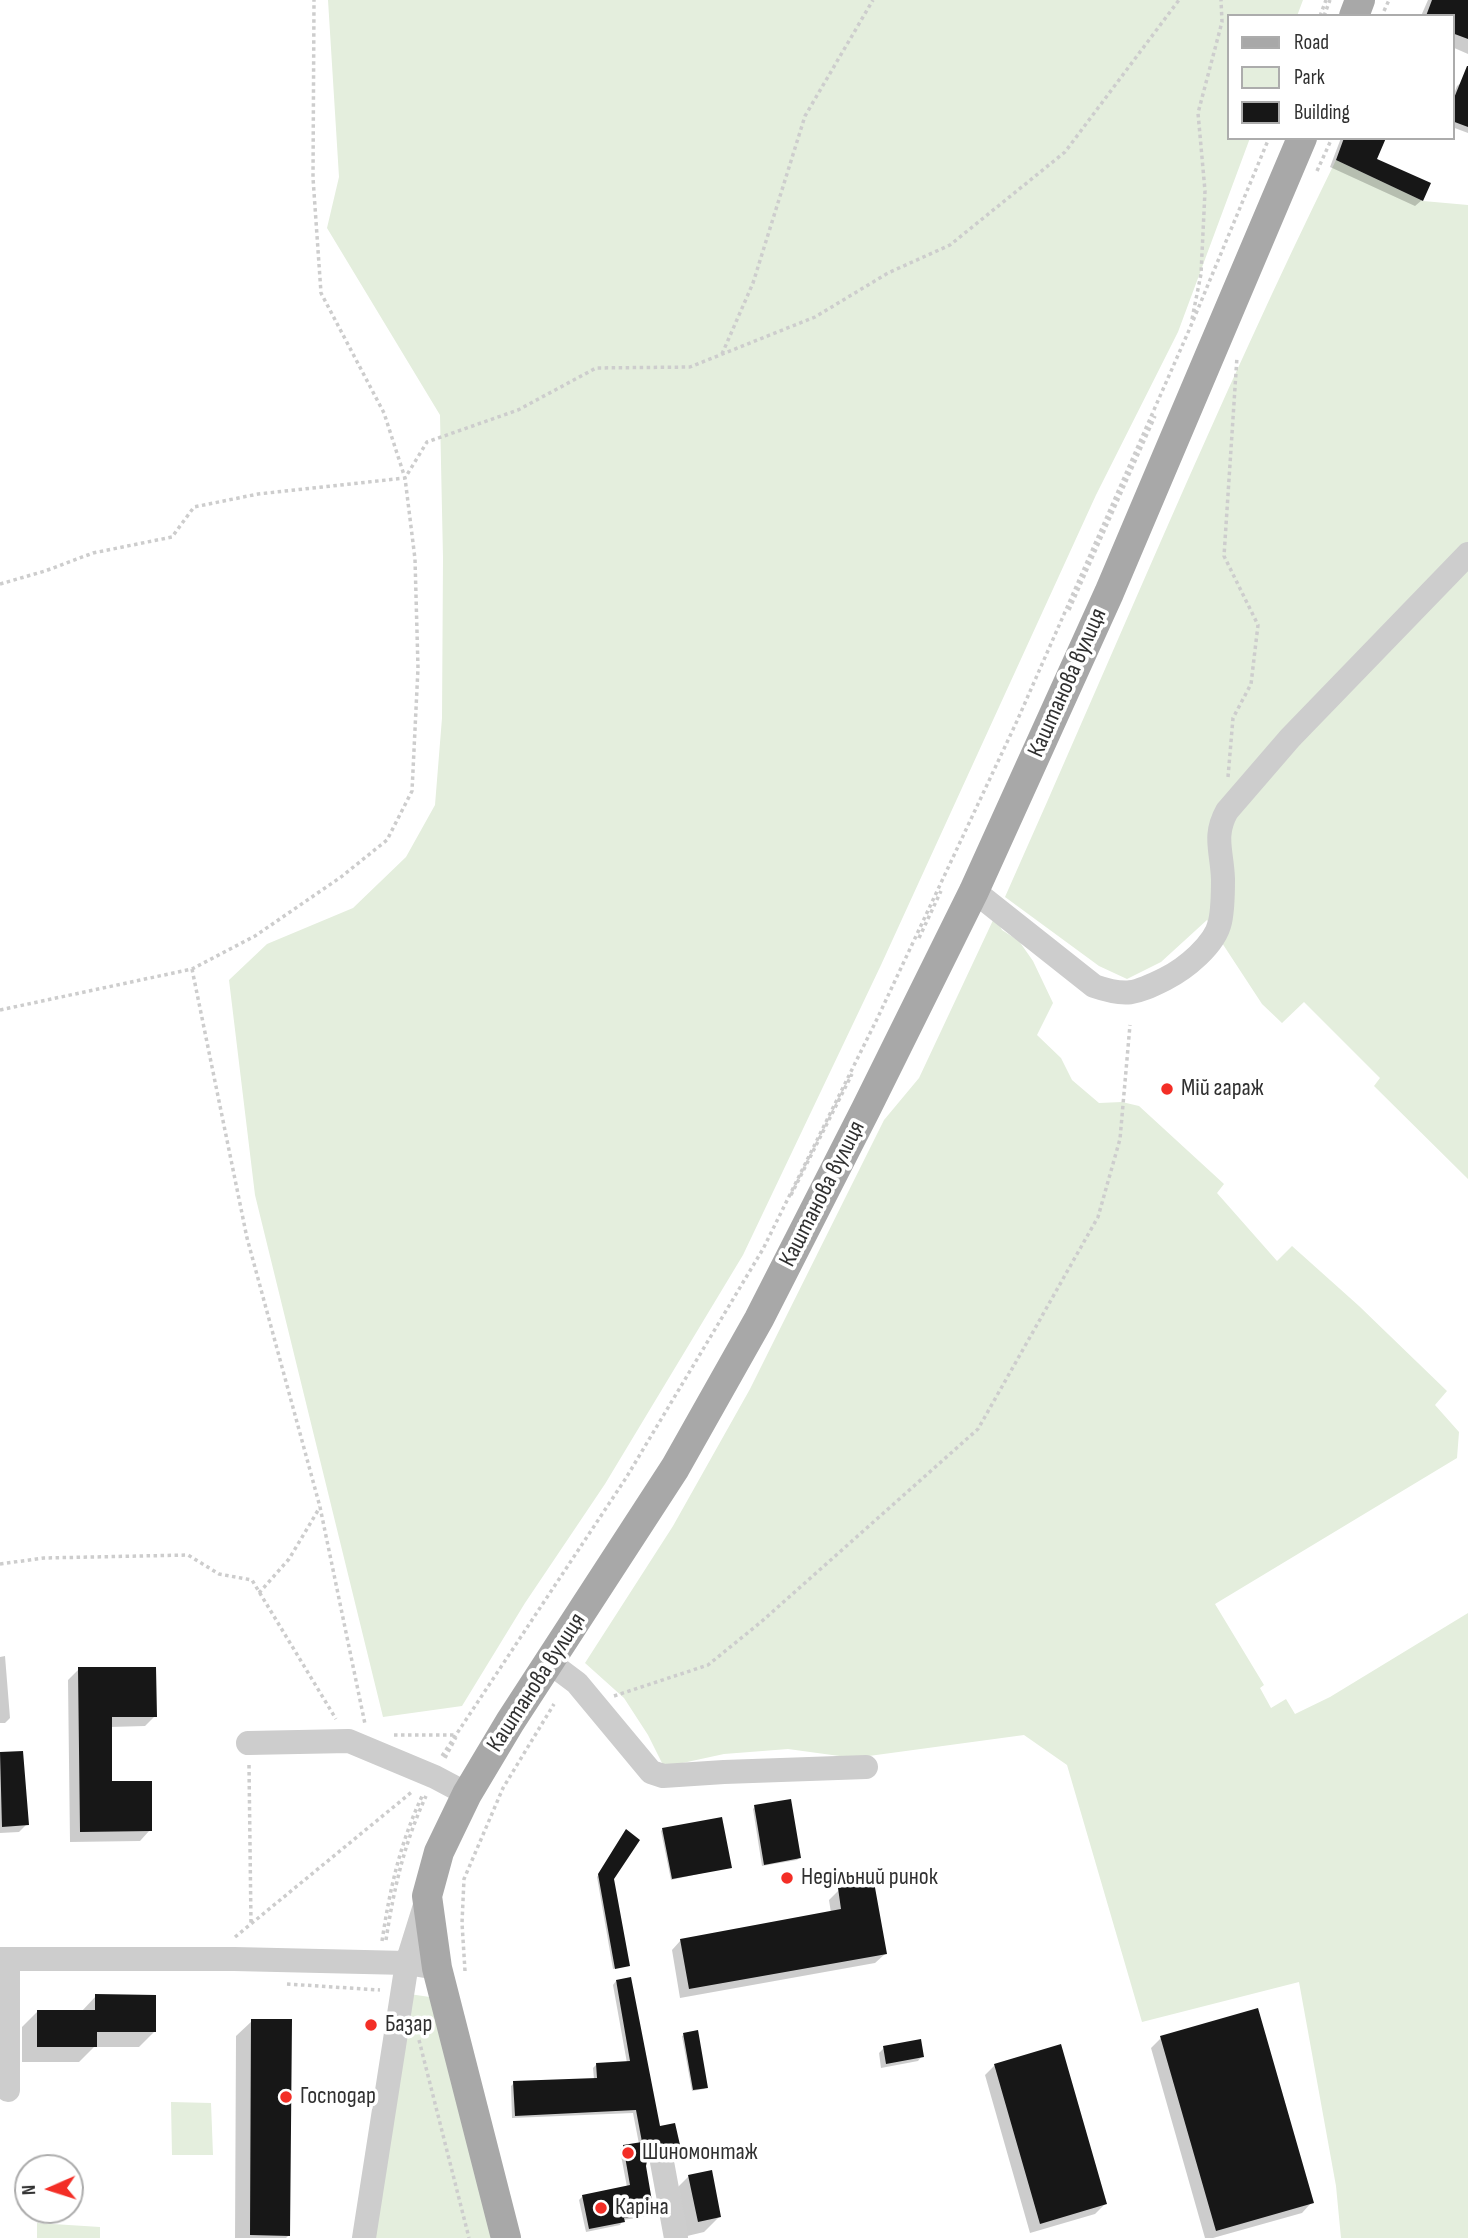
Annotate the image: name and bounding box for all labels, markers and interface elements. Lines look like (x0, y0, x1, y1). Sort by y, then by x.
legend (1226, 14, 1454, 140)
text: Road (1294, 30, 1329, 55)
text: Park (1294, 65, 1325, 90)
text: Building (1294, 100, 1350, 125)
street label: Каштанова вулиця (1022, 604, 1114, 762)
place label: Мій гараж (1181, 1075, 1264, 1103)
marker: Мій гараж (1159, 1081, 1175, 1097)
street label: Каштанова вулиця (774, 1116, 872, 1272)
street label: Каштанова вулиця (481, 1608, 593, 1758)
place label: Недільний ринок (801, 1864, 938, 1892)
marker: Недільний ринок (779, 1870, 795, 1886)
place label: Базар (385, 2011, 432, 2039)
marker: Базар (363, 2017, 379, 2033)
place label: Господар (300, 2083, 376, 2111)
marker: Господар (278, 2089, 294, 2105)
place label: Шиномонтаж (642, 2139, 758, 2167)
marker: Шиномонтаж (620, 2145, 636, 2161)
north arrow (14, 2154, 84, 2224)
text: N (18, 2184, 41, 2196)
place label: Каріна (615, 2194, 669, 2222)
marker: Каріна (593, 2200, 609, 2216)

